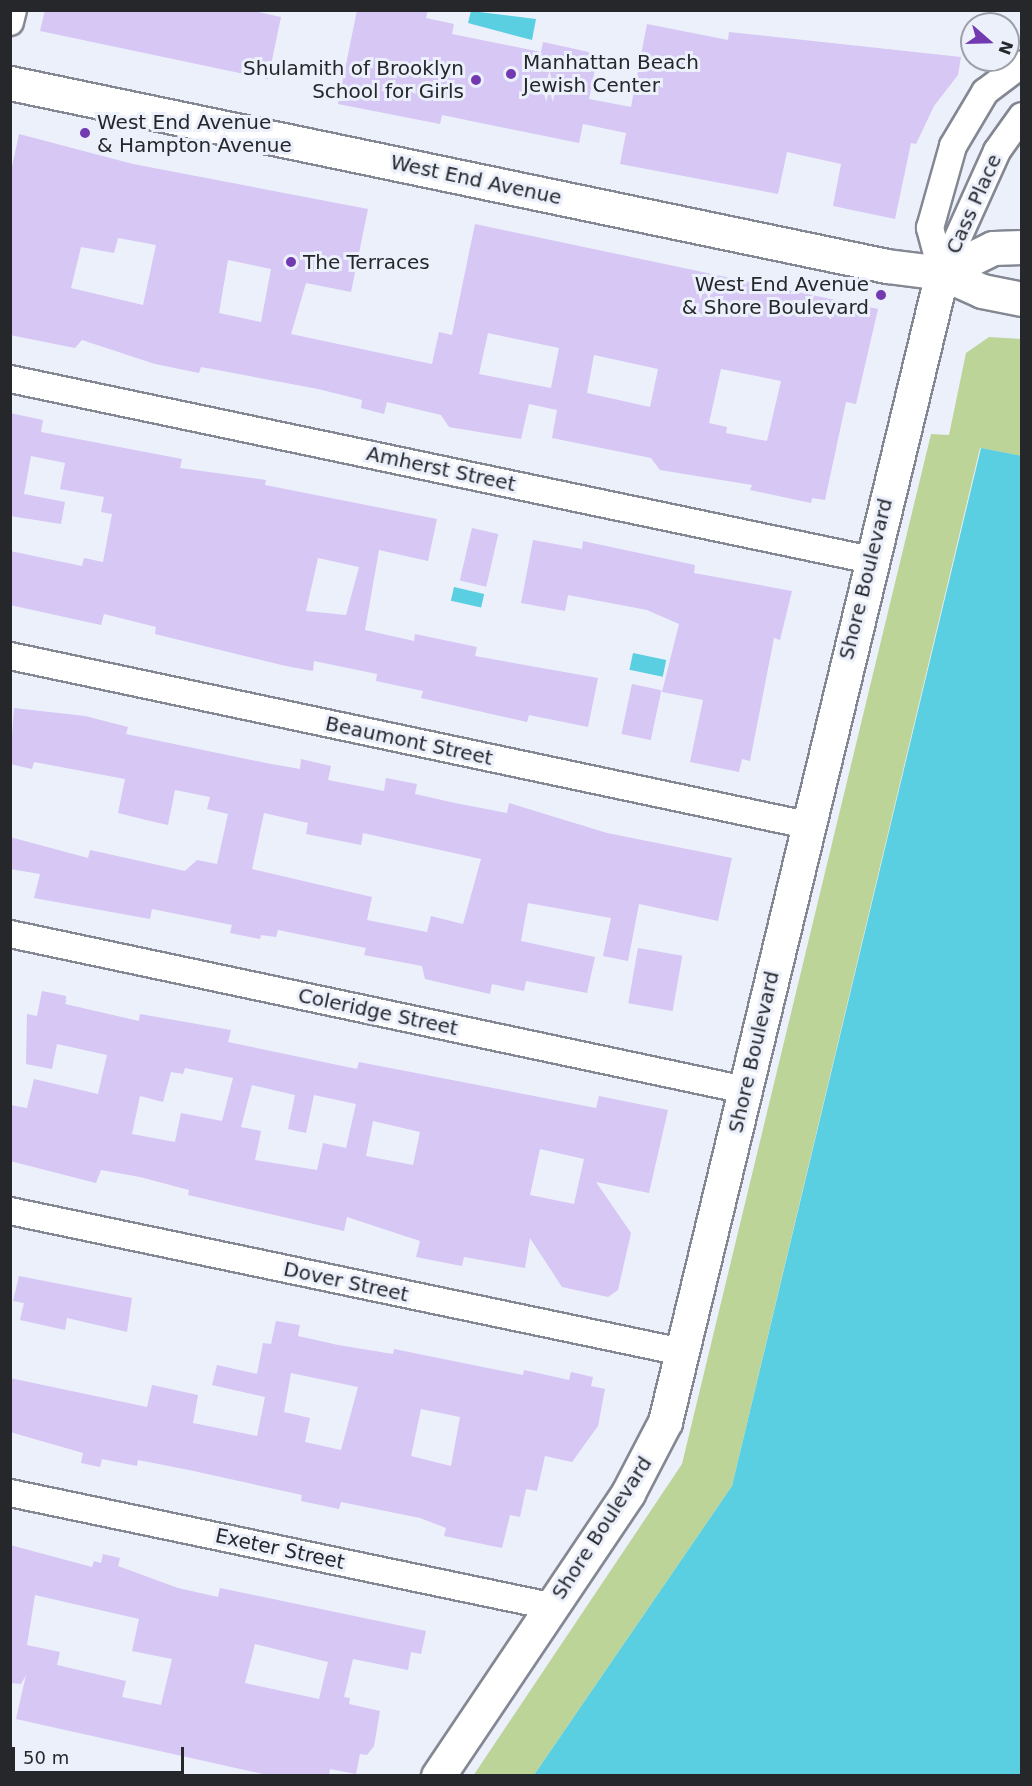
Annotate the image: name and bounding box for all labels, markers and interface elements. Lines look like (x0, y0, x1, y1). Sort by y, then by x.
north arrow (960, 12, 1020, 72)
text: N (994, 38, 1017, 57)
place label: Manhattan Beach Jewish Center (523, 51, 699, 98)
place label: Shulamith of Brooklyn School for Girls (243, 56, 464, 103)
marker: Manhattan Beach Jewish Center (504, 67, 518, 81)
marker: Shulamith of Brooklyn School for Girls (469, 73, 483, 87)
place label: West End Avenue & Hampton Avenue (97, 110, 292, 157)
marker: West End Avenue & Hampton Avenue (78, 126, 92, 140)
street label: West End Avenue (388, 150, 564, 210)
street label: Cass Place (941, 150, 1007, 258)
place label: The Terraces (303, 250, 430, 274)
marker: The Terraces (284, 255, 298, 269)
place label: West End Avenue & Shore Boulevard (682, 272, 869, 319)
marker: West End Avenue & Shore Boulevard (874, 288, 888, 302)
street label: Amherst Street (364, 441, 518, 497)
street label: Shore Boulevard (834, 496, 898, 662)
street label: Beaumont Street (323, 712, 495, 770)
street label: Shore Boulevard (724, 969, 784, 1135)
street label: Coleridge Street (296, 983, 460, 1041)
street label: Dover Street (281, 1257, 411, 1307)
street label: Shore Boulevard (547, 1452, 657, 1604)
street label: Exeter Street (213, 1524, 347, 1574)
scale bar (15, 1735, 188, 1773)
text: 50 m (23, 1747, 69, 1768)

